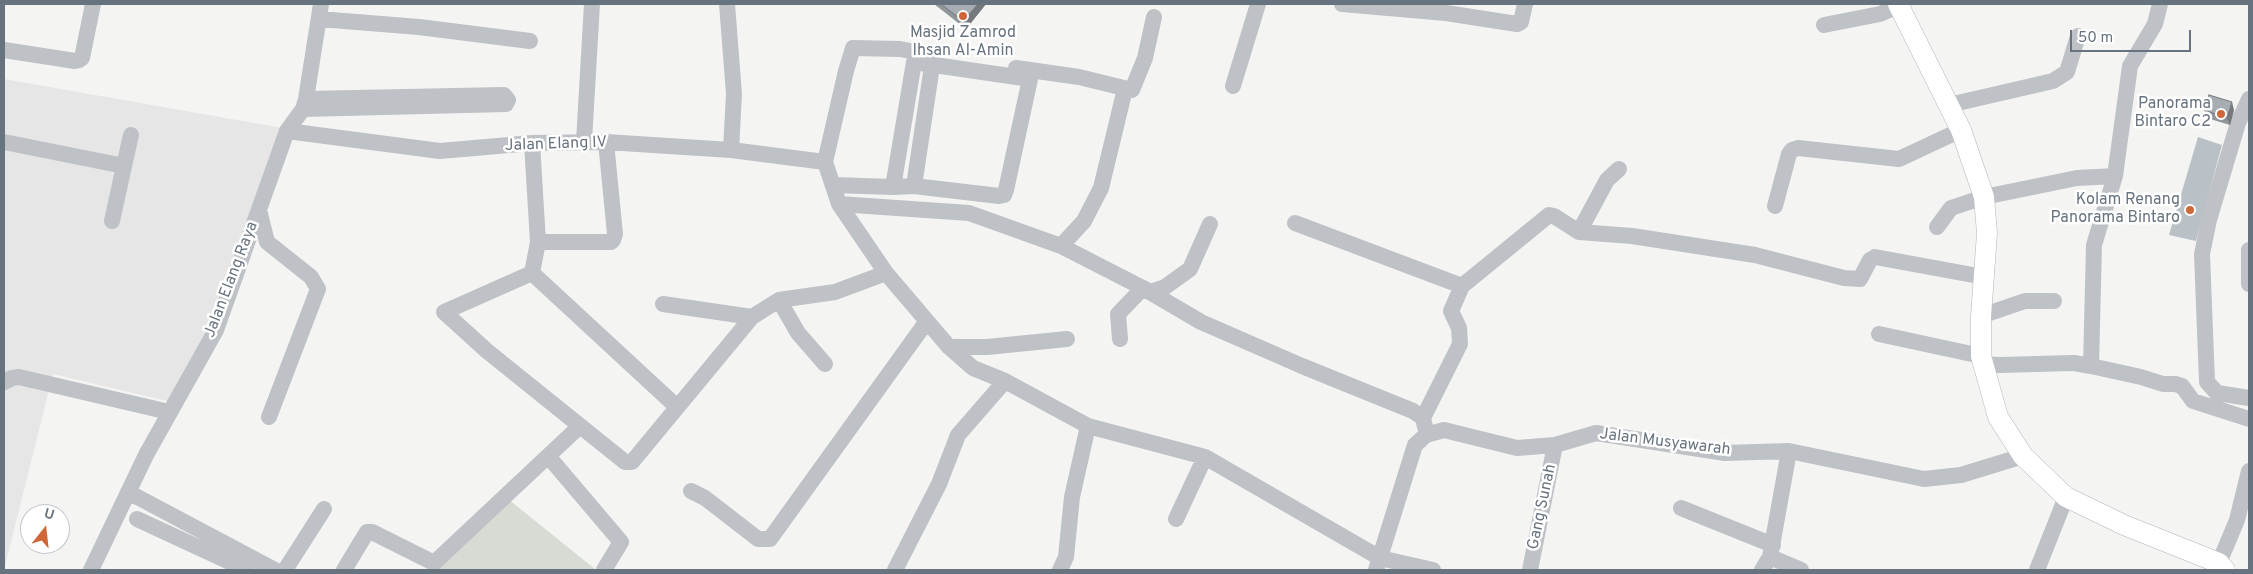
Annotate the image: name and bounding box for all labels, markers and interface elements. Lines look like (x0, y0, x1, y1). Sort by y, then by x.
marker: Masjid Zamrod Ihsan Al-Amin (957, 10, 969, 22)
scale bar (2073, 20, 2194, 52)
place label: Masjid Zamrod Ihsan Al-Amin (910, 24, 1016, 62)
text: 50 m (2078, 29, 2113, 48)
place label: Panorama Bintaro C2 (2135, 95, 2211, 133)
marker: Panorama Bintaro C2 (2215, 108, 2227, 120)
street label: Jalan Elang IV (505, 134, 607, 156)
place label: Kolam Renang Panorama Bintaro (2051, 191, 2180, 229)
marker: Kolam Renang Panorama Bintaro (2184, 204, 2196, 216)
street label: Jalan Elang Raya (201, 219, 263, 341)
street label: Jalan Musyawarah (1599, 425, 1731, 461)
street label: Gang Sunah (1525, 463, 1561, 551)
north arrow (20, 504, 70, 554)
text: U (42, 506, 56, 525)

